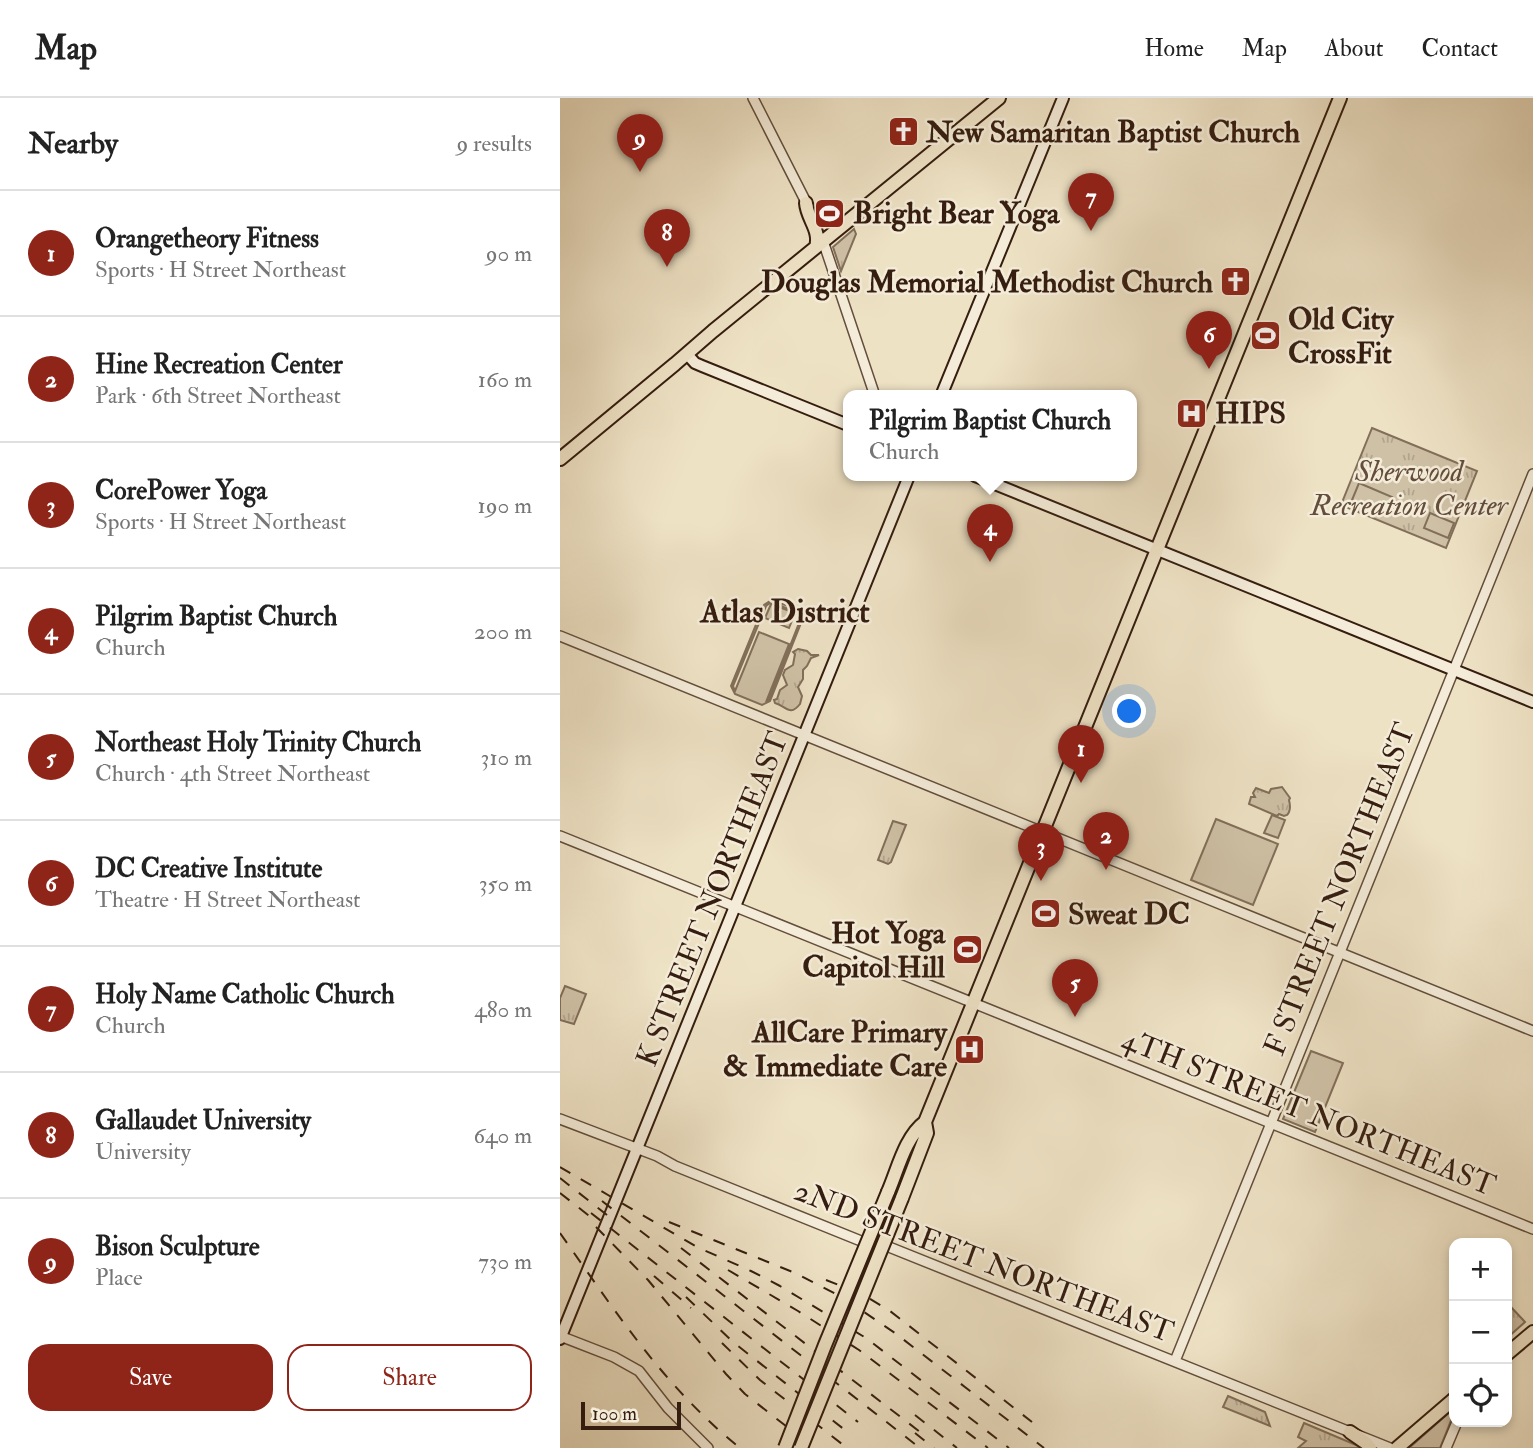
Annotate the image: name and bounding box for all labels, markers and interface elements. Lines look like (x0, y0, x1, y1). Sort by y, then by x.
text: Map (35, 28, 97, 69)
text: Home (1144, 33, 1204, 64)
text: Map (1242, 33, 1287, 64)
text: About (1325, 33, 1384, 64)
text: Contact (1422, 33, 1498, 64)
pin: 9 (617, 114, 663, 172)
place label: New Samaritan Baptist Church (925, 114, 1300, 151)
church icon: New Samaritan Baptist Church (886, 115, 920, 149)
text: Nearby (28, 125, 118, 162)
text: 9 results (456, 129, 532, 158)
pin: 7 (1068, 173, 1114, 231)
place label: Bright Bear Yoga (853, 195, 1061, 232)
sports icon: Bright Bear Yoga (813, 196, 847, 230)
pin: 8 (644, 209, 690, 267)
text: Orangetheory Fitness (95, 223, 319, 255)
text: 1 (47, 239, 55, 268)
text: 90 m (486, 239, 532, 268)
text: Sports · H Street Northeast (95, 255, 346, 284)
place label: Douglas Memorial Methodist Church (761, 264, 1213, 301)
church icon: Douglas Memorial Methodist Church (1219, 265, 1253, 299)
place label: Old City CrossFit (1288, 301, 1395, 372)
pin: 6 (1186, 311, 1232, 369)
sports icon: Old City CrossFit (1248, 319, 1282, 353)
text: Hine Recreation Center (95, 349, 343, 381)
text: 2 (45, 365, 57, 394)
text: 160 m (478, 365, 532, 394)
text: Park · 6th Street Northeast (95, 381, 341, 410)
popup (843, 390, 1137, 481)
place label: HIPS (1215, 395, 1286, 432)
hospital icon: HIPS (1175, 396, 1209, 430)
text: Pilgrim Baptist Church (869, 405, 1111, 437)
text: Church (869, 437, 939, 466)
park label: Sherwood Recreation Center (1309, 453, 1510, 524)
text: CorePower Yoga (95, 475, 267, 507)
text: 3 (47, 491, 55, 520)
text: 190 m (478, 491, 532, 520)
pin: 4 (967, 504, 1013, 562)
text: Sports · H Street Northeast (95, 507, 346, 536)
district label: Atlas District (698, 592, 870, 632)
text: Pilgrim Baptist Church (95, 601, 337, 633)
text: 4 (45, 617, 57, 646)
text: 200 m (474, 617, 532, 646)
text: Church (95, 633, 165, 662)
your location (1112, 694, 1146, 728)
street label: F STREET NORTHEAST (1256, 718, 1423, 1061)
pin: 1 (1058, 725, 1104, 783)
text: Northeast Holy Trinity Church (95, 727, 421, 759)
street label: K STREET NORTHEAST (628, 727, 797, 1072)
text: 5 (46, 743, 56, 772)
text: 310 m (481, 743, 532, 772)
text: Church · 4th Street Northeast (95, 759, 370, 788)
pin: 2 (1083, 812, 1129, 870)
pin: 3 (1018, 823, 1064, 881)
text: DC Creative Institute (95, 853, 322, 885)
text: 6 (45, 869, 57, 898)
text: 350 m (479, 869, 532, 898)
text: Theatre · H Street Northeast (95, 885, 361, 914)
place label: Sweat DC (1068, 896, 1190, 933)
sports icon: Sweat DC (1028, 897, 1062, 931)
place label: Hot Yoga Capitol Hill (802, 915, 947, 986)
sports icon: Hot Yoga Capitol Hill (951, 933, 985, 967)
pin: 5 (1052, 959, 1098, 1017)
text: Holy Name Catholic Church (95, 979, 395, 1011)
text: 7 (46, 995, 56, 1024)
text: 480 m (474, 995, 532, 1024)
text: Church (95, 1011, 165, 1040)
place label: AllCare Primary & Immediate Care (723, 1014, 949, 1085)
street label: 4TH STREET NORTHEAST (1117, 1020, 1501, 1204)
hospital icon: AllCare Primary & Immediate Care (953, 1032, 987, 1066)
text: Gallaudet University (95, 1105, 311, 1137)
text: 8 (46, 1121, 56, 1150)
text: 640 m (474, 1121, 532, 1150)
text: University (95, 1137, 191, 1166)
street label: 2ND STREET NORTHEAST (789, 1172, 1179, 1351)
text: Bison Sculpture (95, 1231, 260, 1263)
map controls (1449, 1238, 1512, 1427)
button: + (1449, 1238, 1512, 1301)
text: 9 (45, 1247, 57, 1276)
text: 730 m (478, 1247, 532, 1276)
text: Place (95, 1263, 143, 1292)
button: − (1449, 1301, 1512, 1364)
button: Save (28, 1344, 273, 1411)
button: Share (287, 1344, 532, 1411)
button: locate (1449, 1364, 1512, 1427)
scale bar (581, 1399, 681, 1431)
text: 100 m (592, 1402, 637, 1426)

